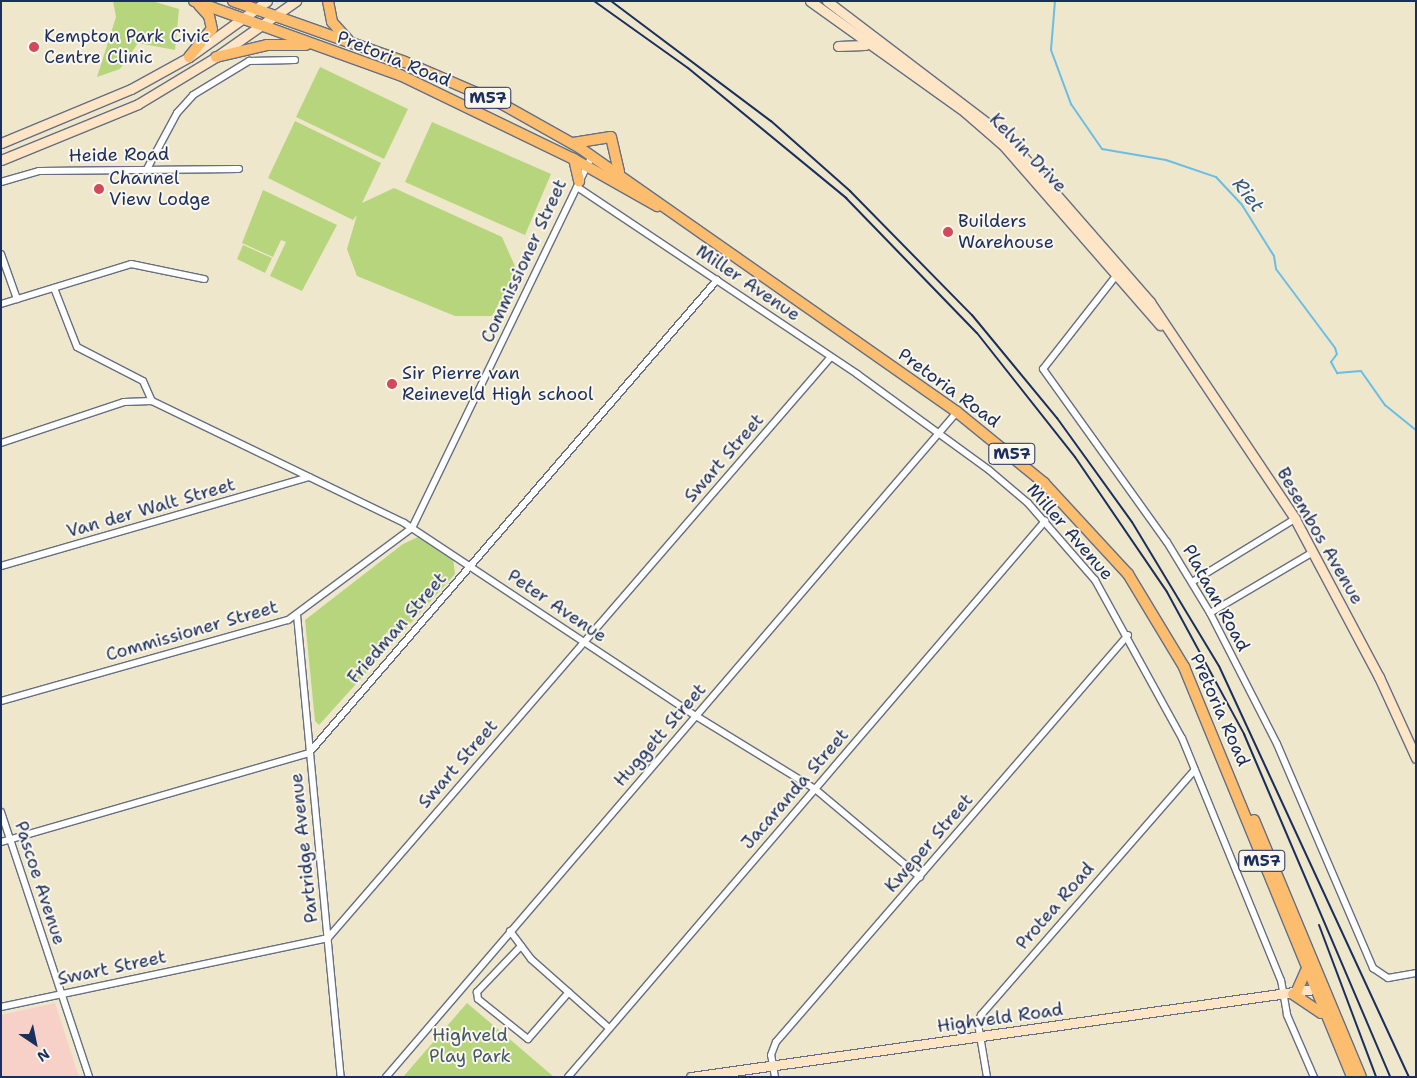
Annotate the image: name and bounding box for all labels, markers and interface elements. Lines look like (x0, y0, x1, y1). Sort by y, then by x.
place label: Kempton Park Civic Centre Clinic (44, 26, 210, 68)
street label: Pretoria Road (334, 26, 454, 92)
marker: Kempton Park Civic Centre Clinic (28, 41, 40, 53)
road number: M57 (464, 85, 512, 112)
street label: Kelvin Drive (985, 109, 1071, 197)
street label: Heide Road (69, 143, 169, 167)
place label: Channel View Lodge (109, 168, 210, 210)
water label: Riet (1227, 173, 1269, 217)
street label: Commissioner Street (477, 176, 571, 346)
marker: Channel View Lodge (93, 183, 105, 195)
place label: Builders Warehouse (958, 211, 1054, 253)
marker: Builders Warehouse (942, 226, 954, 238)
street label: Miller Avenue (692, 240, 804, 326)
street label: Pretoria Road (894, 344, 1004, 432)
place label: Sir Pierre van Reineveld High school (402, 363, 593, 406)
marker: Sir Pierre van Reineveld High school (386, 378, 398, 390)
street label: Swart Street (680, 409, 768, 507)
road number: M57 (988, 440, 1036, 468)
street label: Besembos Avenue (1272, 464, 1368, 608)
street label: Van der Walt Street (64, 474, 238, 542)
street label: Miller Avenue (1022, 479, 1118, 585)
street label: Plataan Road (1178, 541, 1254, 655)
street label: Peter Avenue (503, 565, 611, 647)
street label: Friedman Street (343, 568, 451, 688)
street label: Commissioner Street (103, 596, 281, 666)
street label: Pretoria Road (1186, 650, 1254, 770)
street label: Huggett Street (609, 679, 711, 791)
street label: Swart Street (414, 715, 502, 813)
street label: Jacaranda Street (737, 724, 853, 854)
street label: Partridge Avenue (285, 772, 323, 924)
street label: Kweper Street (880, 789, 978, 897)
street label: Pascoe Avenue (10, 818, 70, 948)
road number: M57 (1238, 848, 1286, 874)
street label: Protea Road (1011, 858, 1099, 954)
street label: Swart Street (56, 946, 168, 990)
street label: Highveld Road (936, 998, 1064, 1038)
north arrow (10, 1018, 60, 1068)
park label: Highveld Play Park (429, 1025, 511, 1068)
text: N (34, 1045, 53, 1066)

